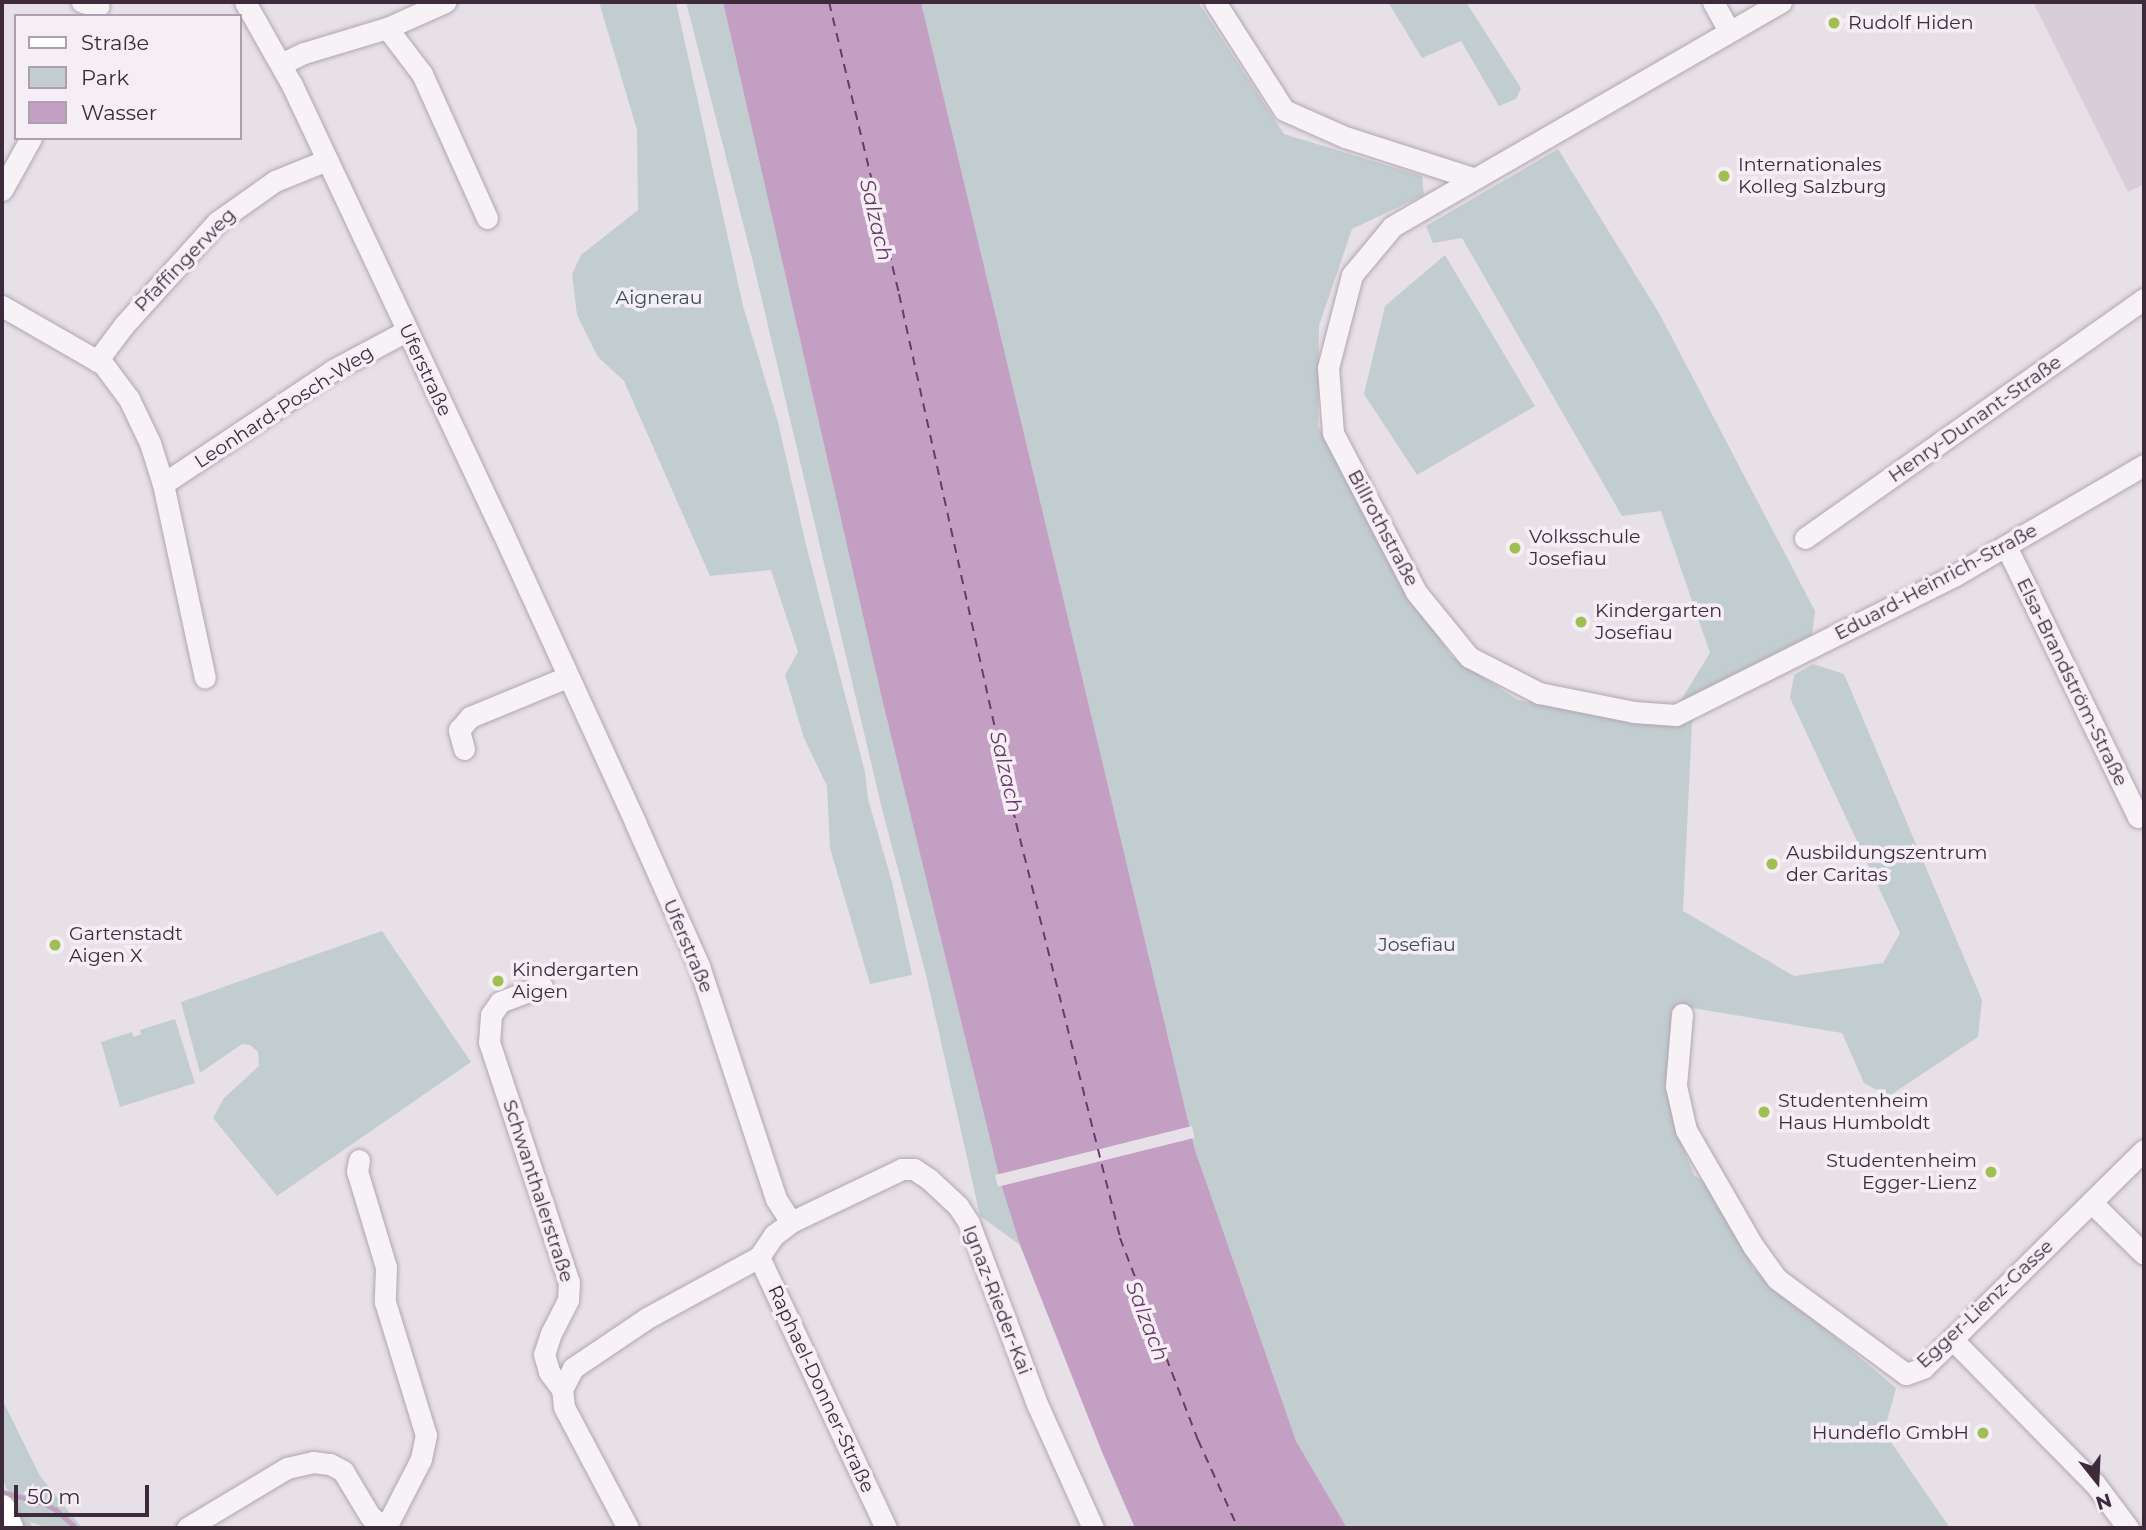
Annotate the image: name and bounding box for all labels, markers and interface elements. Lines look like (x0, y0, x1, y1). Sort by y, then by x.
place label: Rudolf Hiden (1848, 12, 1974, 34)
legend (14, 14, 242, 140)
marker: Rudolf Hiden (1826, 15, 1842, 31)
text: Straße (81, 30, 149, 55)
text: Park (81, 65, 129, 90)
text: Wasser (81, 100, 157, 125)
place label: Internationales Kolleg Salzburg (1738, 154, 1886, 198)
marker: Internationales Kolleg Salzburg (1716, 168, 1732, 184)
water label: Salzach (854, 177, 898, 263)
street label: Pfaffingerweg (130, 203, 240, 317)
park label: Aignerau (616, 287, 702, 309)
street label: Uferstraße (394, 320, 456, 420)
street label: Leonhard-Posch-Weg (190, 341, 378, 473)
street label: Henry-Dunant-Straße (1884, 351, 2066, 487)
street label: Billrothstraße (1343, 466, 1423, 590)
street label: Eduard-Heinrich-Straße (1831, 519, 2041, 645)
place label: Volksschule Josefiau (1529, 526, 1641, 570)
marker: Volksschule Josefiau (1507, 540, 1523, 556)
street label: Elsa-Brandström-Straße (2012, 574, 2132, 790)
place label: Kindergarten Josefiau (1595, 600, 1722, 644)
marker: Kindergarten Josefiau (1573, 614, 1589, 630)
water label: Salzach (984, 729, 1028, 815)
place label: Ausbildungszentrum der Caritas (1786, 842, 1987, 886)
marker: Ausbildungszentrum der Caritas (1764, 856, 1780, 872)
street label: Uferstraße (658, 896, 718, 996)
place label: Gartenstadt Aigen X (69, 923, 183, 967)
park label: Josefiau (1378, 934, 1456, 956)
marker: Gartenstadt Aigen X (47, 937, 63, 953)
place label: Kindergarten Aigen (512, 959, 639, 1003)
marker: Kindergarten Aigen (490, 973, 506, 989)
place label: Studentenheim Haus Humboldt (1778, 1090, 1930, 1134)
street label: Schwanthalerstraße (498, 1097, 578, 1285)
marker: Studentenheim Haus Humboldt (1756, 1104, 1772, 1120)
place label: Studentenheim Egger-Lienz (1826, 1150, 1977, 1194)
marker: Studentenheim Egger-Lienz (1983, 1164, 1999, 1180)
street label: Ignaz-Rieder-Kai (958, 1222, 1036, 1378)
street label: Egger-Lienz-Gasse (1912, 1235, 2058, 1373)
water label: Salzach (1120, 1278, 1174, 1364)
street label: Raphael-Donner-Straße (763, 1282, 879, 1496)
place label: Hundeflo GmbH (1812, 1422, 1969, 1444)
marker: Hundeflo GmbH (1975, 1425, 1991, 1441)
north arrow (2062, 1446, 2132, 1516)
scale bar (18, 1470, 152, 1514)
text: 50 m (27, 1484, 81, 1509)
text: N (2093, 1488, 2115, 1515)

